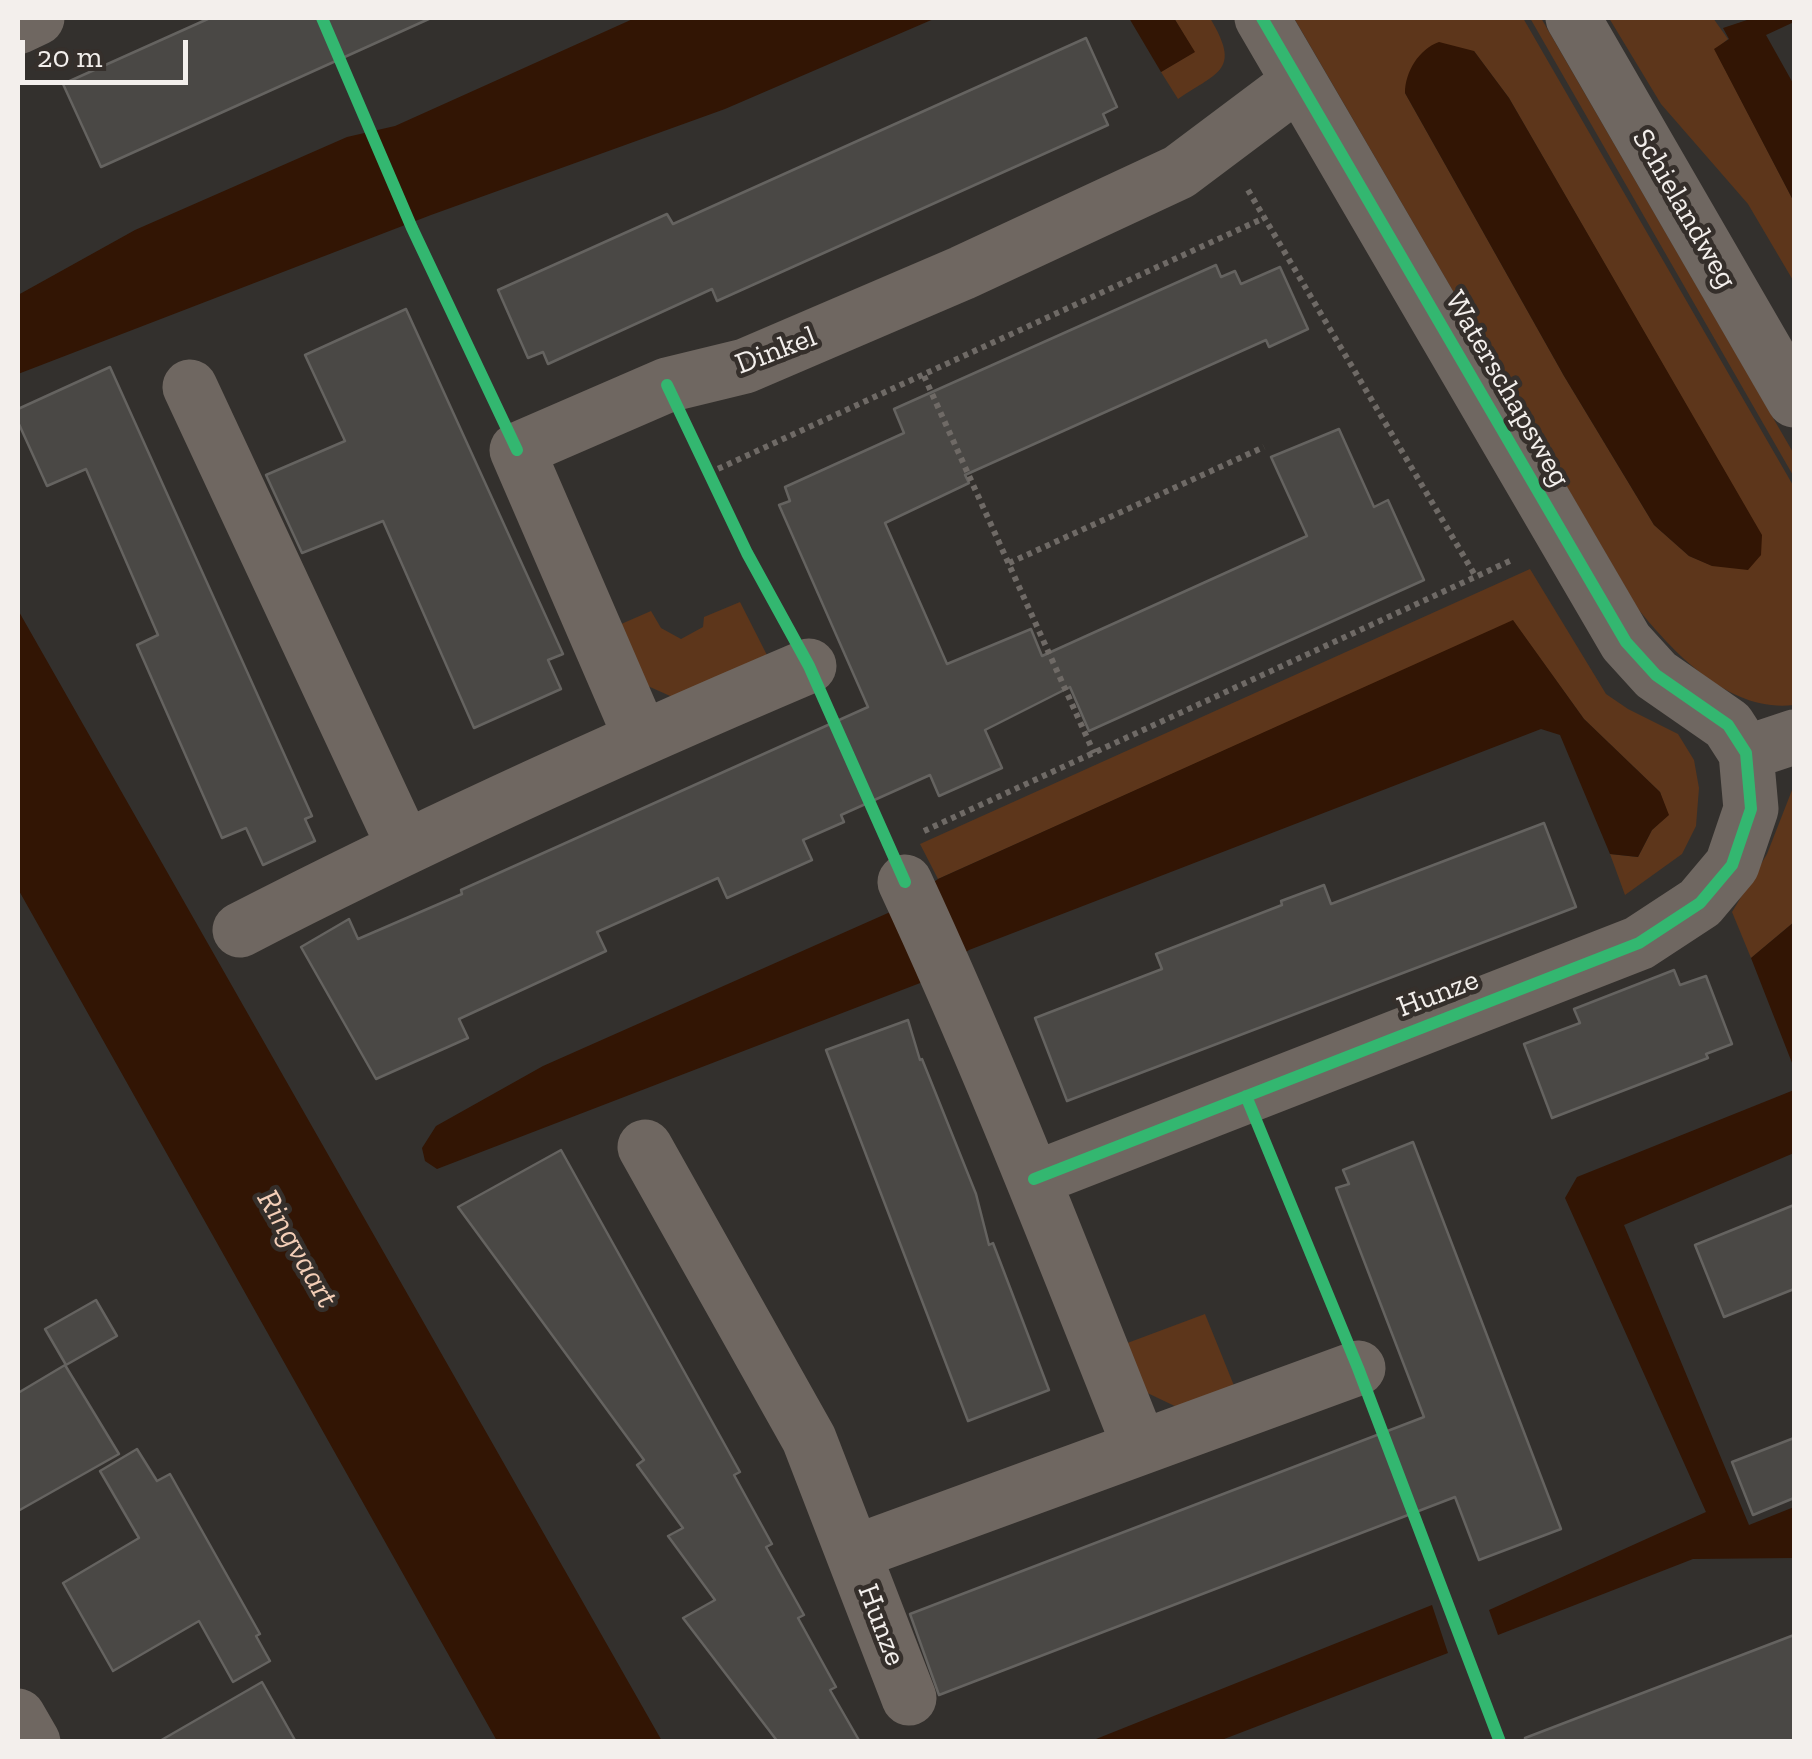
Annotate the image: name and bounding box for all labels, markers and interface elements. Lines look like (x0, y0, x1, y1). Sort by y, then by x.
scale bar (25, 20, 192, 82)
text: 20 m (37, 39, 102, 75)
street label: Schielandweg (1624, 123, 1744, 295)
street label: Waterschapsweg (1436, 285, 1578, 493)
street label: Dinkel (730, 319, 822, 383)
street label: Hunze (1392, 962, 1484, 1026)
water label: Ringvaart (248, 1183, 346, 1315)
street label: Hunze (849, 1579, 913, 1671)

